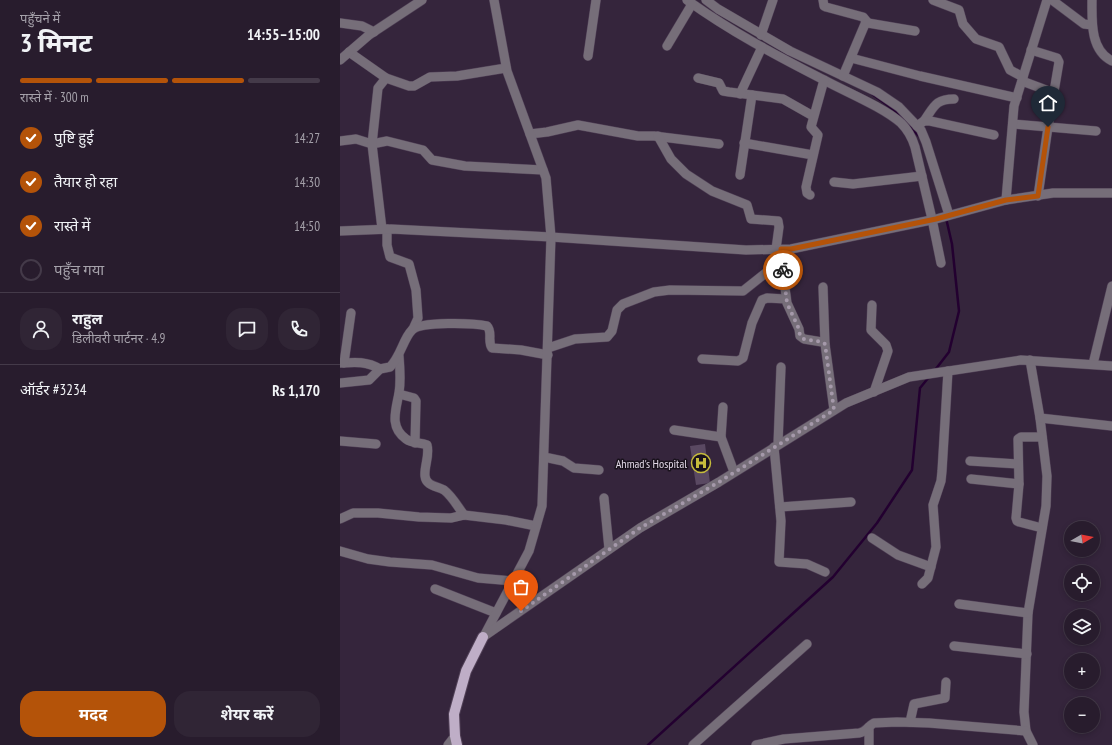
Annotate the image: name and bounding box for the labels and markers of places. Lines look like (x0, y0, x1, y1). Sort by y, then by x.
pin (1031, 86, 1065, 127)
hospital icon: Ahmad's Hospital (690, 452, 712, 474)
place label: Ahmad's Hospital (616, 456, 687, 471)
pin (504, 570, 538, 611)

